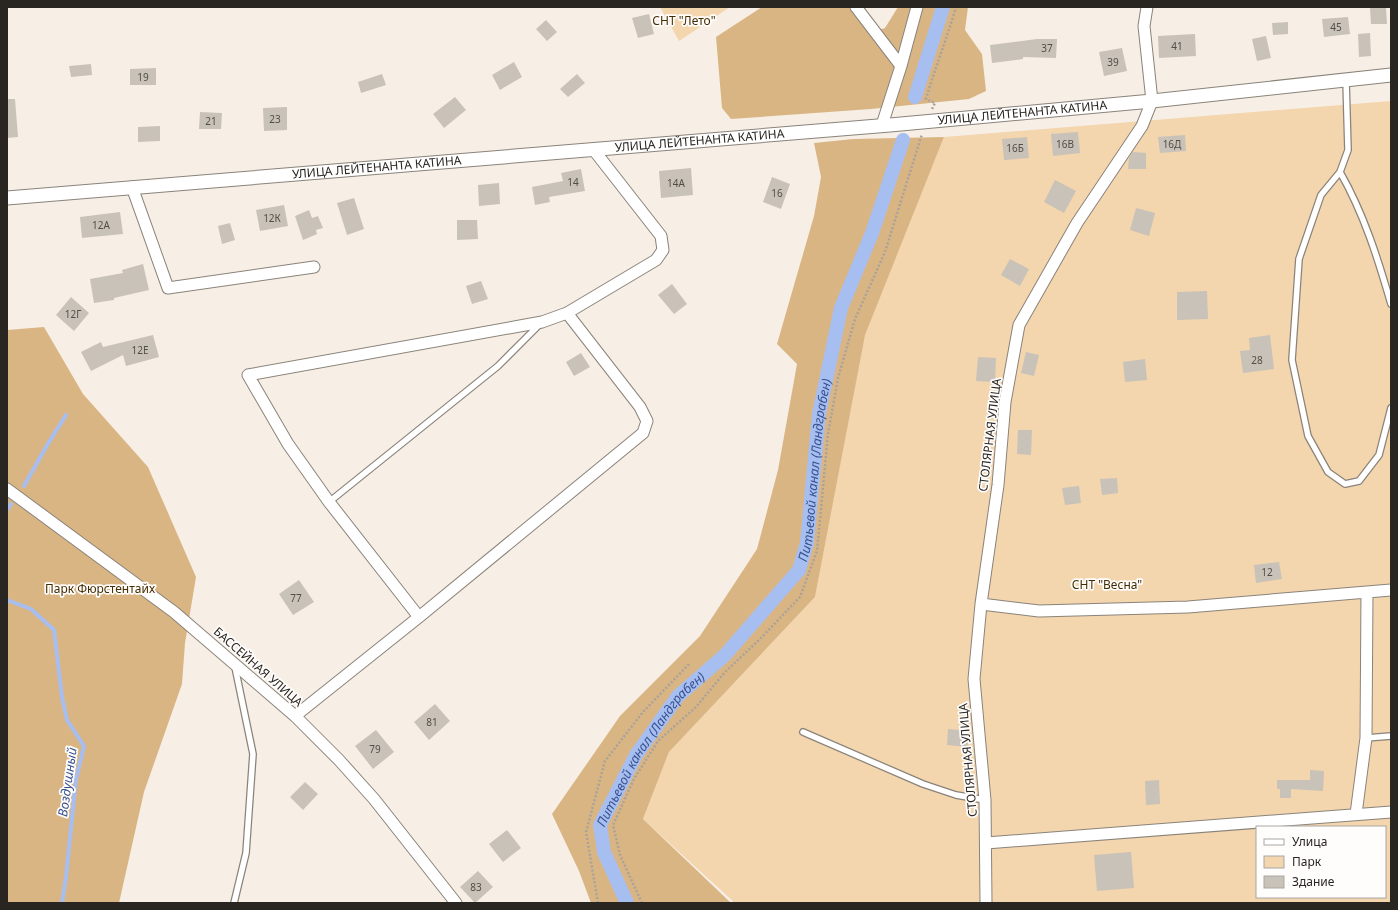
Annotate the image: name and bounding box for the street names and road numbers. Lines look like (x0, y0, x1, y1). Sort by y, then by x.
street label: УЛИЦА ЛЕЙТЕНАНТА КАТИНА (937, 96, 1108, 129)
street label: УЛИЦА ЛЕЙТЕНАНТА КАТИНА (614, 125, 785, 156)
street label: УЛИЦА ЛЕЙТЕНАНТА КАТИНА (291, 151, 462, 182)
street label: СТОЛЯРНАЯ УЛИЦА (974, 377, 1005, 493)
street label: БАССЕЙНАЯ УЛИЦА (210, 623, 307, 710)
street label: СТОЛЯРНАЯ УЛИЦА (954, 702, 981, 818)

